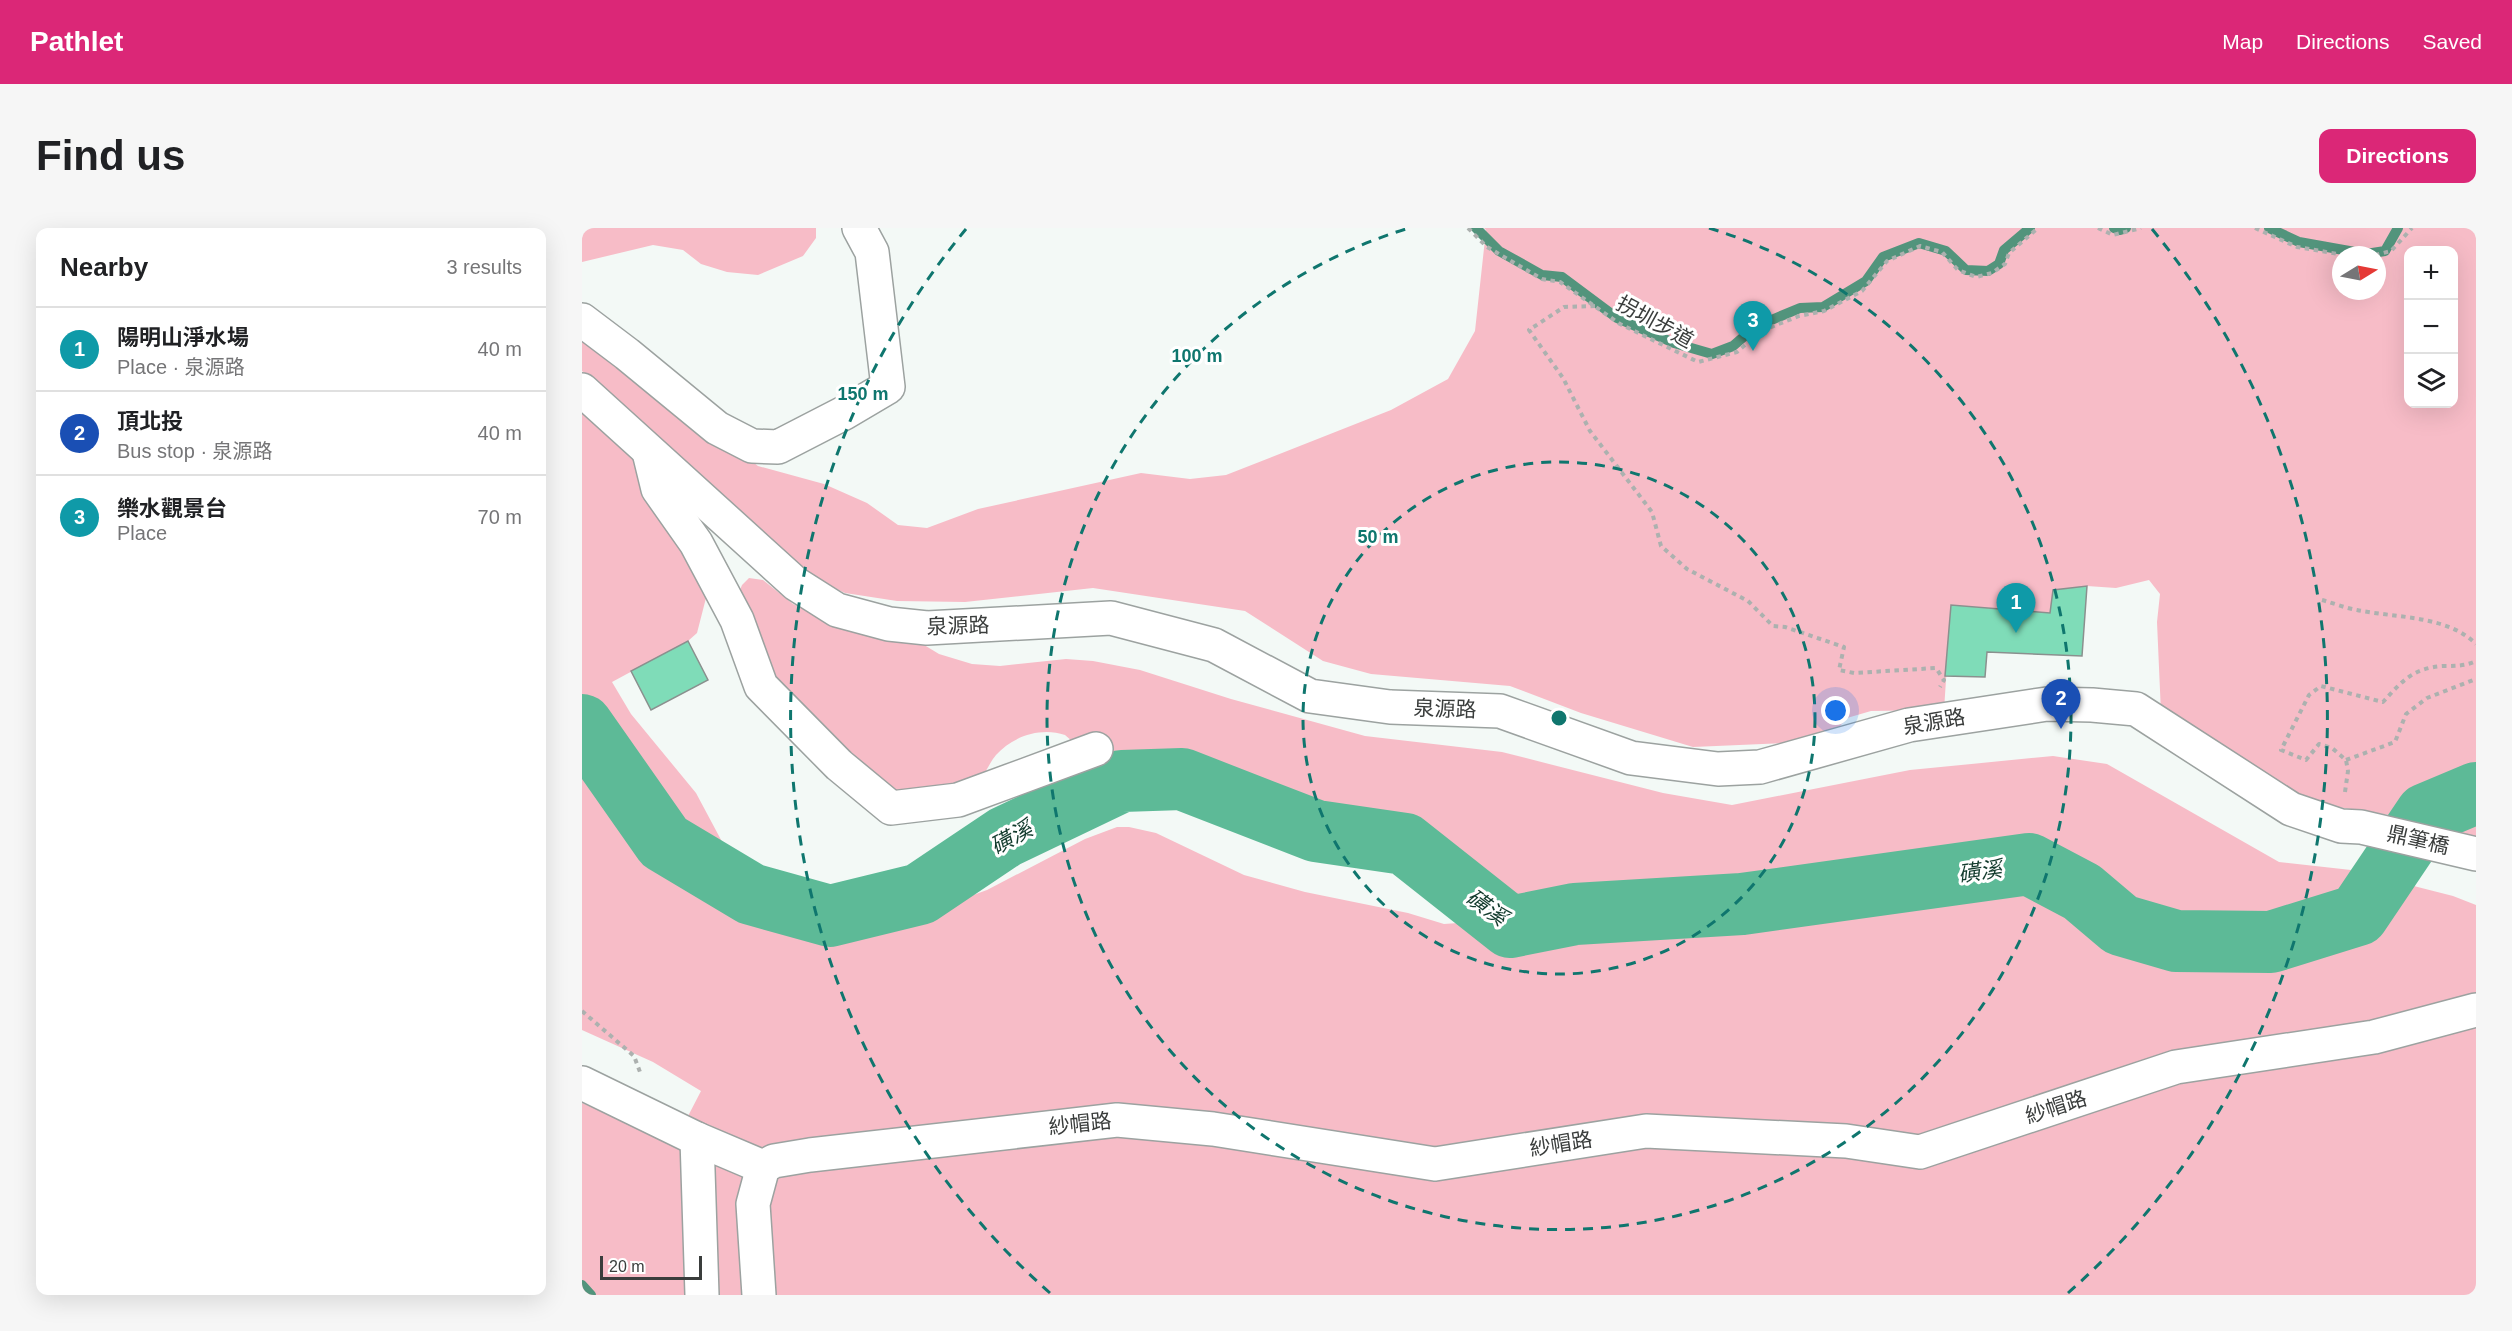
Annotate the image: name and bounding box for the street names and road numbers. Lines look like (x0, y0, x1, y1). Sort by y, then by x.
street label: 拐圳步道 (1613, 291, 1698, 352)
street label: 泉源路 (926, 613, 990, 638)
street label: 泉源路 (1413, 696, 1477, 721)
street label: 泉源路 (1901, 705, 1967, 738)
street label: 鼎筆橋 (2385, 821, 2451, 858)
street label: 紗帽路 (2022, 1086, 2089, 1127)
street label: 紗帽路 (1047, 1109, 1112, 1138)
street label: 紗帽路 (1528, 1127, 1594, 1160)

